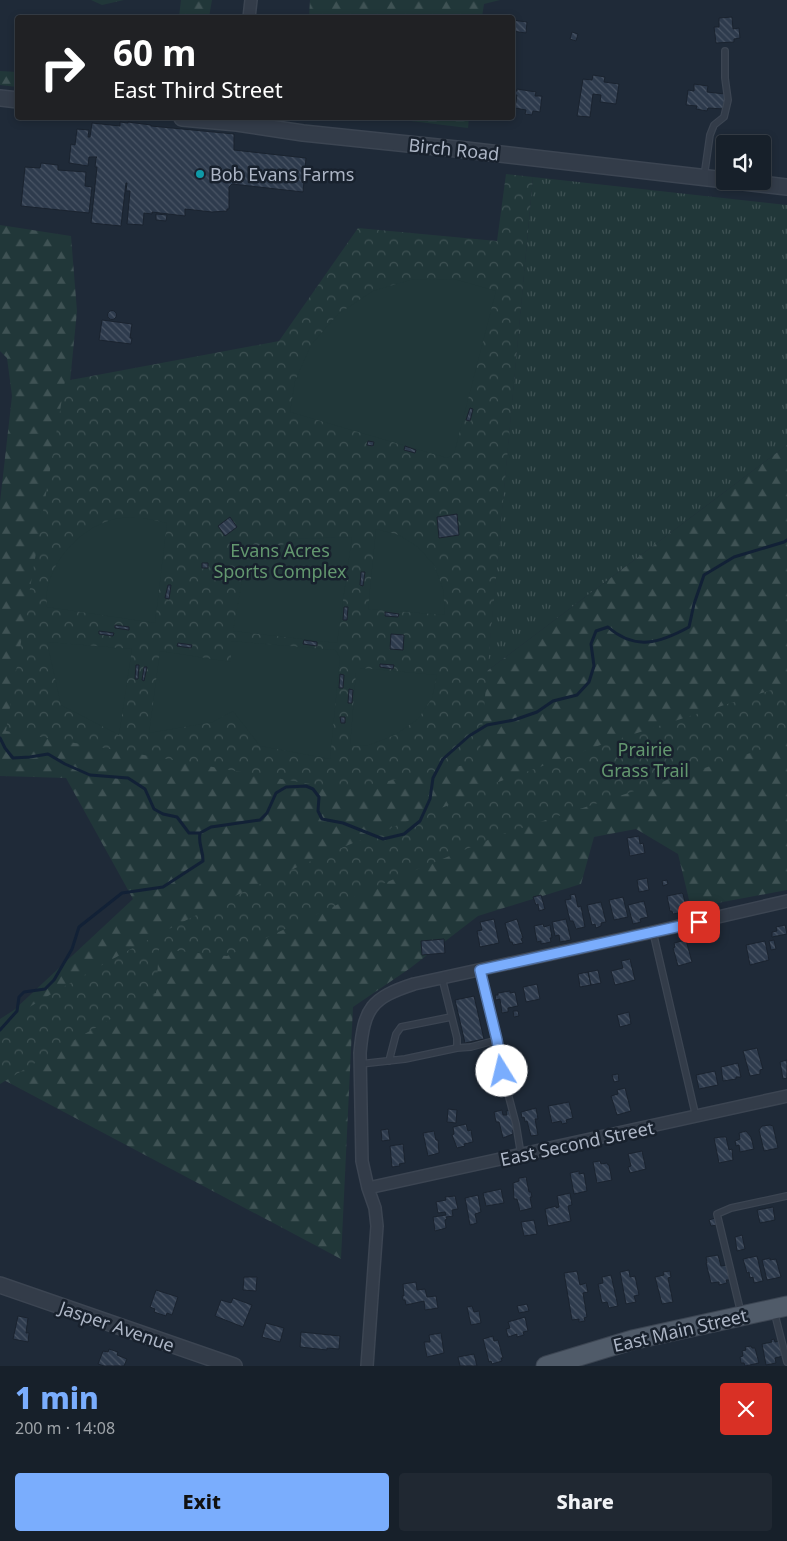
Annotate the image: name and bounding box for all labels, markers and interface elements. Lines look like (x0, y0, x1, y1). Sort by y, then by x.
text: 60 m (113, 29, 196, 76)
icon: right (30, 35, 95, 100)
text: East Third Street (113, 74, 283, 104)
street label: Birch Road (407, 132, 501, 166)
map controls (716, 135, 771, 190)
button: sound (716, 135, 771, 190)
place label: Bob Evans Farms (210, 162, 354, 186)
marker: Bob Evans Farms (194, 168, 206, 180)
park label: Evans Acres Sports Complex (213, 538, 347, 583)
park label: Prairie Grass Trail (601, 737, 689, 782)
pin (678, 901, 720, 943)
icon: arrive (685, 908, 713, 936)
position arrow (475, 1044, 527, 1096)
street label: East Second Street (498, 1115, 657, 1171)
street label: Jasper Avenue (54, 1294, 178, 1357)
street label: East Main Street (611, 1303, 750, 1357)
text: 1 min (15, 1377, 99, 1418)
button: close (720, 1383, 772, 1435)
text: 200 m · 14:08 (15, 1417, 115, 1439)
button: Exit (15, 1473, 389, 1531)
button: Share (399, 1473, 772, 1531)

